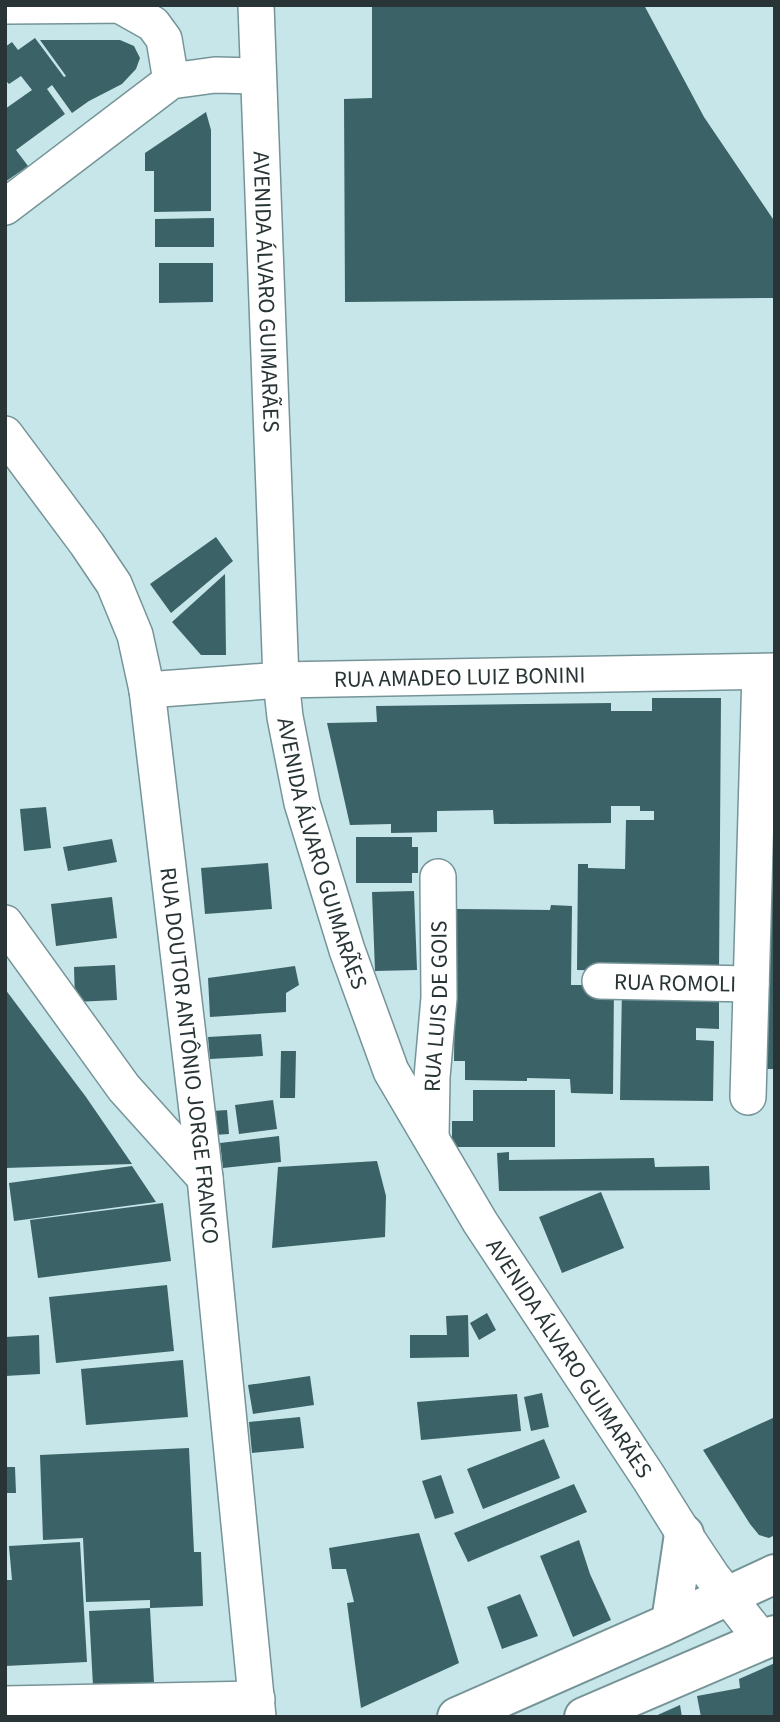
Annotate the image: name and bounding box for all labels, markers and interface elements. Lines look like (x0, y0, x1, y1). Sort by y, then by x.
street label: AVENIDA ÁLVARO GUIMARÃES (245, 151, 288, 433)
street label: RUA AMADEO LUIZ BONINI (333, 658, 586, 696)
street label: AVENIDA ÁLVARO GUIMARÃES (269, 714, 376, 994)
street label: RUA DOUTOR ANTÔNIO JORGE FRANCO (152, 865, 228, 1245)
street label: RUA LUIS DE GOIS (415, 920, 456, 1092)
street label: RUA ROMOLI (614, 965, 736, 1000)
street label: AVENIDA ÁLVARO GUIMARÃES (478, 1231, 661, 1484)

